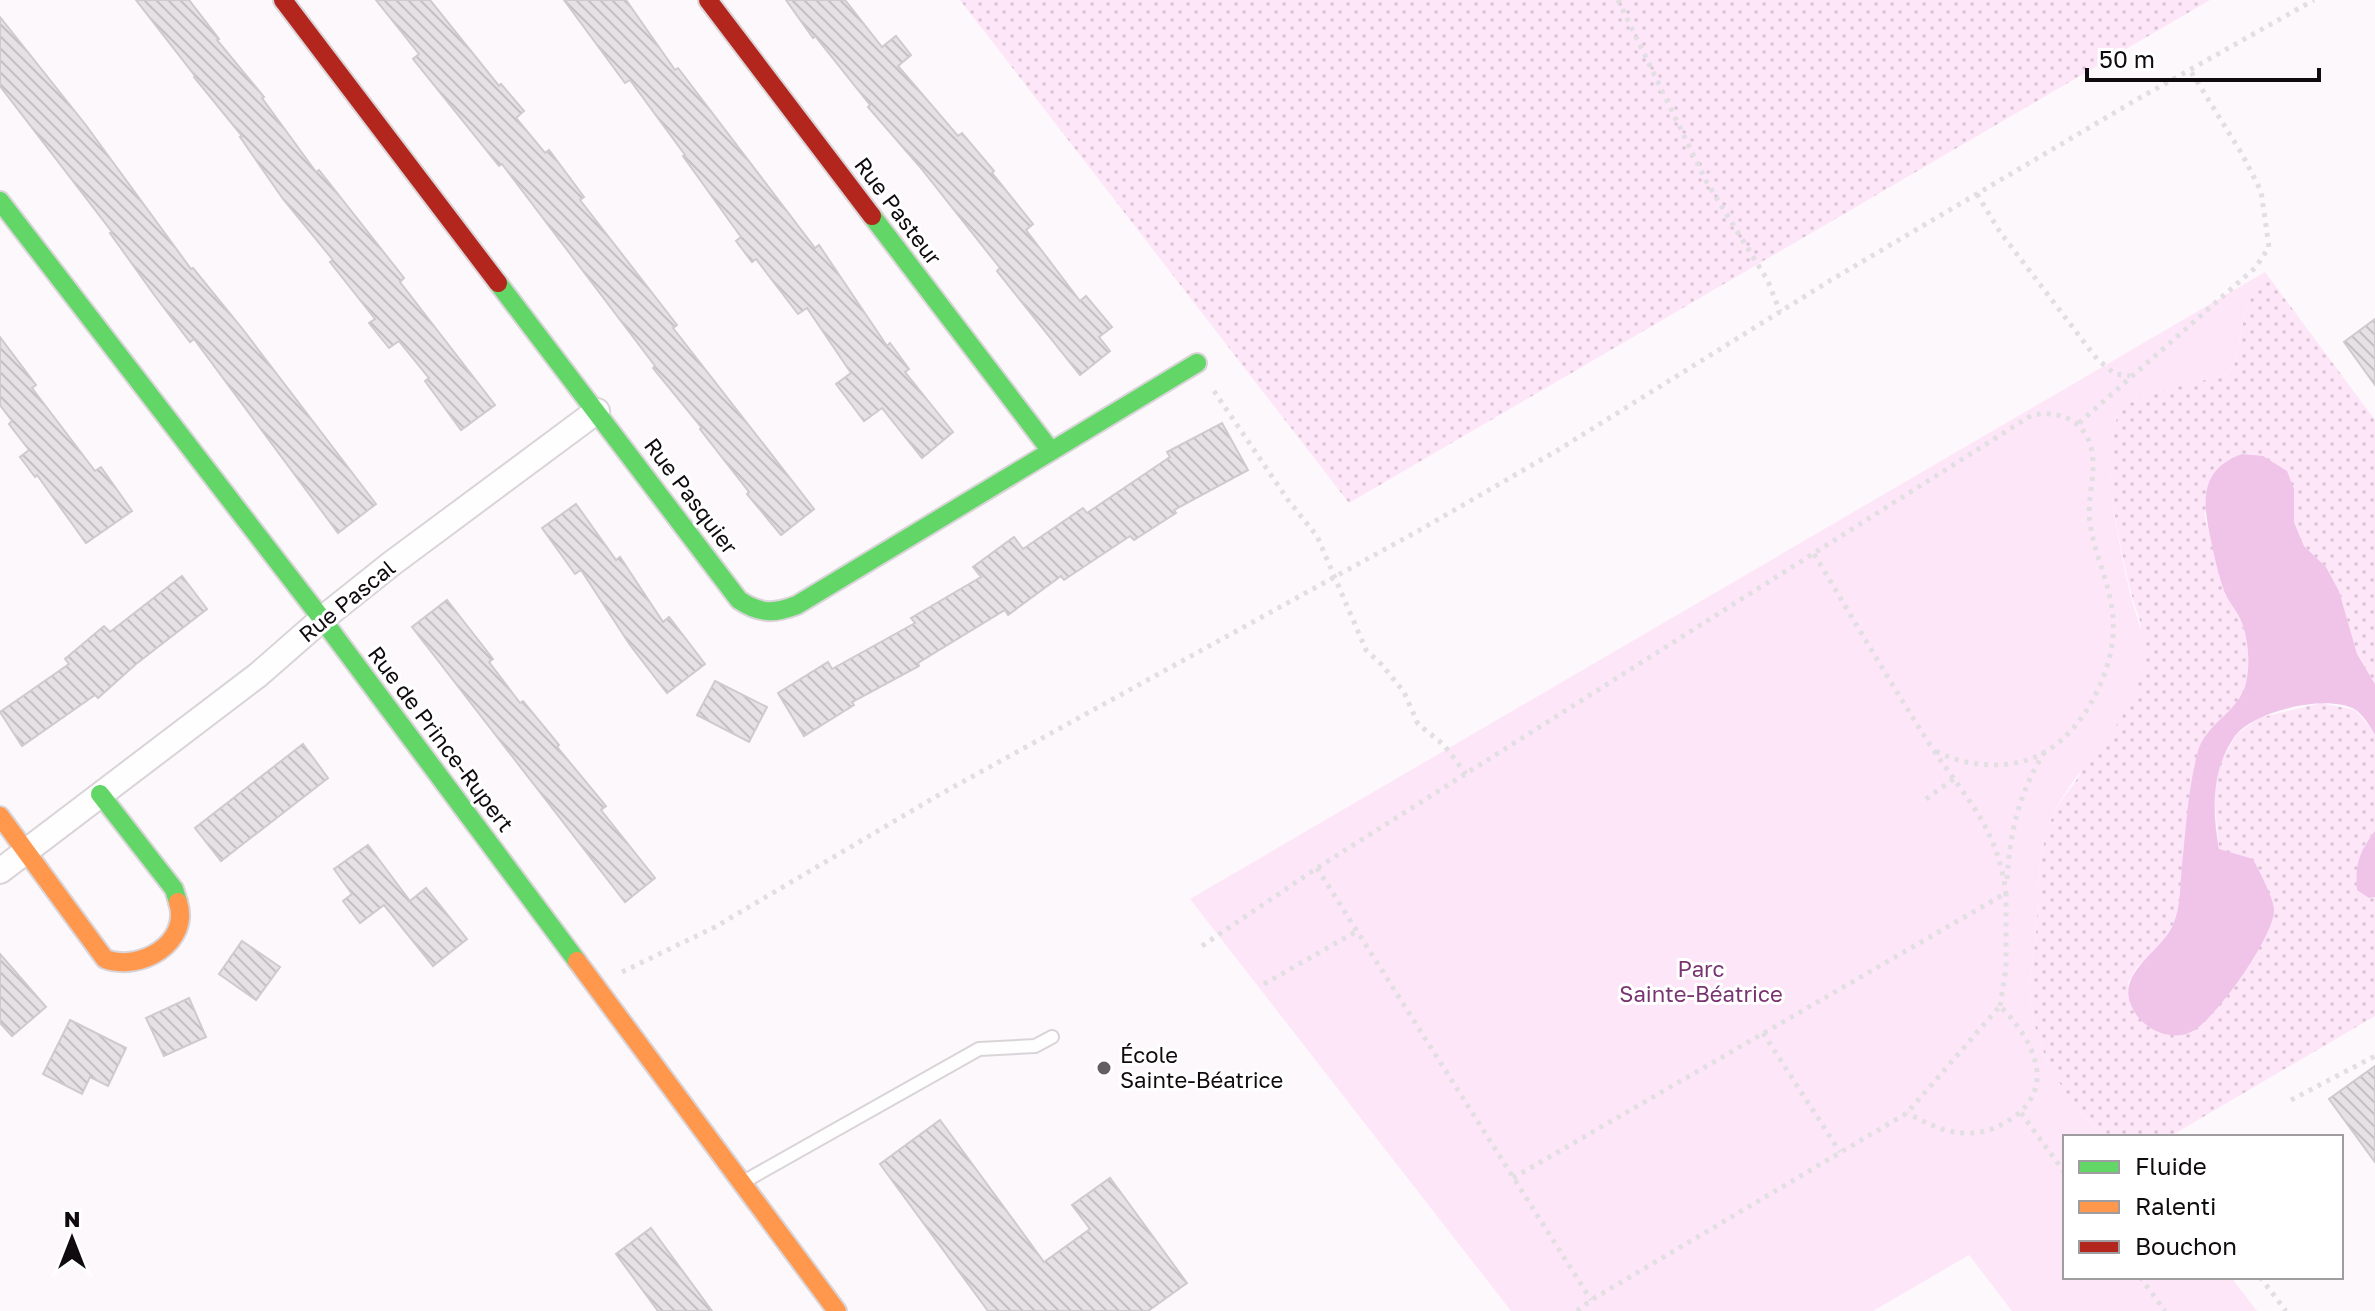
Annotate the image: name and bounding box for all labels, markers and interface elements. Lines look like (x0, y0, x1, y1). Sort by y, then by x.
scale bar (2087, 32, 2319, 82)
text: 50 m (2099, 44, 2155, 73)
street label: Rue Pasteur (849, 152, 948, 270)
street label: Rue Pasquier (639, 432, 744, 559)
street label: Rue Pascal (293, 554, 400, 648)
street label: Rue de Prince-Rupert (363, 641, 520, 837)
park label: Parc Sainte-Béatrice (1619, 955, 1783, 1007)
place label: École Sainte-Béatrice (1120, 1041, 1283, 1093)
marker: École Sainte-Béatrice (1095, 1059, 1113, 1077)
legend (2063, 1135, 2343, 1279)
text: Fluide (2135, 1151, 2207, 1180)
text: Ralenti (2135, 1191, 2217, 1220)
north arrow (32, 1199, 112, 1279)
text: N (64, 1205, 80, 1232)
text: Bouchon (2135, 1231, 2237, 1260)

